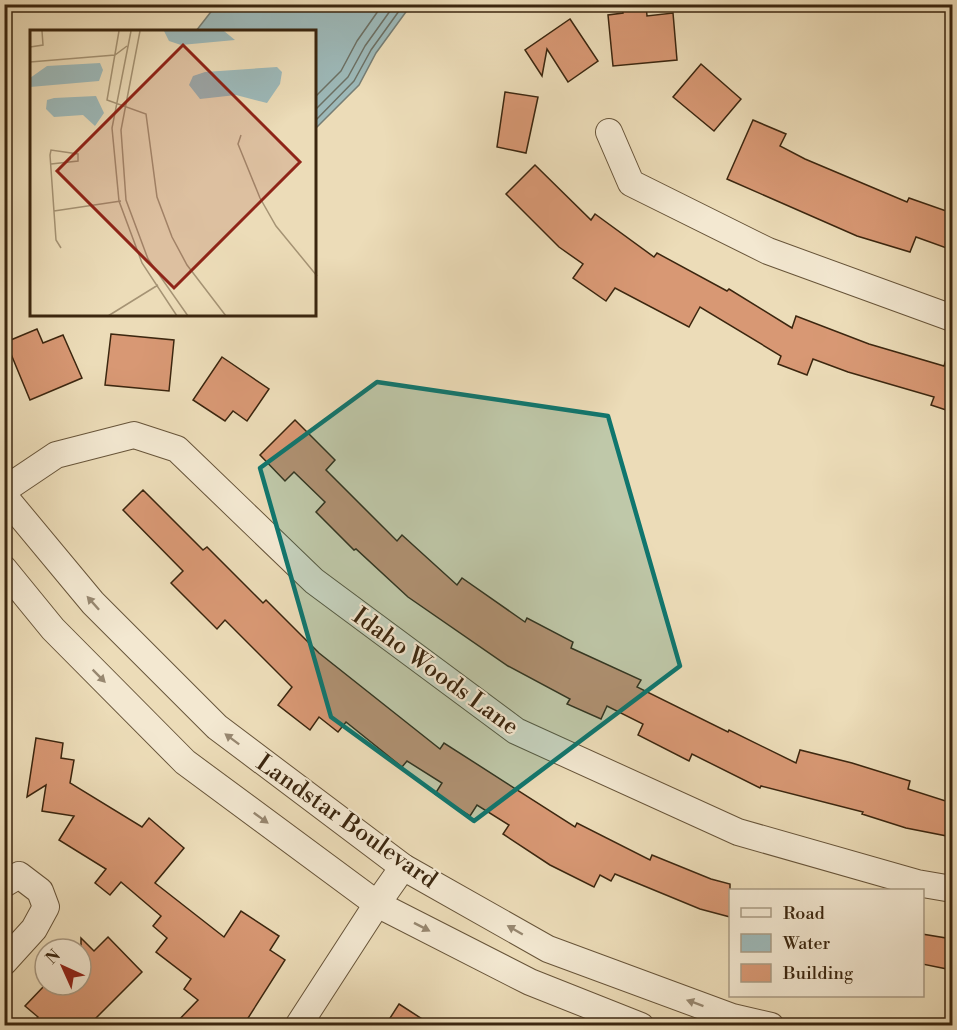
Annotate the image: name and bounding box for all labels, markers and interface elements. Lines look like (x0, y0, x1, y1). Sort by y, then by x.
inset map (30, 30, 316, 316)
one-way arrow (86, 595, 100, 610)
street label: Idaho Woods Lane (346, 601, 524, 742)
one-way arrow (92, 668, 106, 682)
one-way arrow (225, 733, 240, 745)
street label: Landstar Boulevard (250, 748, 443, 896)
one-way arrow (253, 812, 269, 824)
legend (729, 889, 924, 997)
text: Road (783, 902, 826, 925)
one-way arrow (414, 922, 431, 931)
one-way arrow (506, 926, 523, 936)
text: Water (782, 932, 831, 955)
north arrow (33, 937, 93, 997)
text: N (42, 945, 65, 969)
text: Building (782, 962, 854, 985)
one-way arrow (686, 998, 704, 1008)

